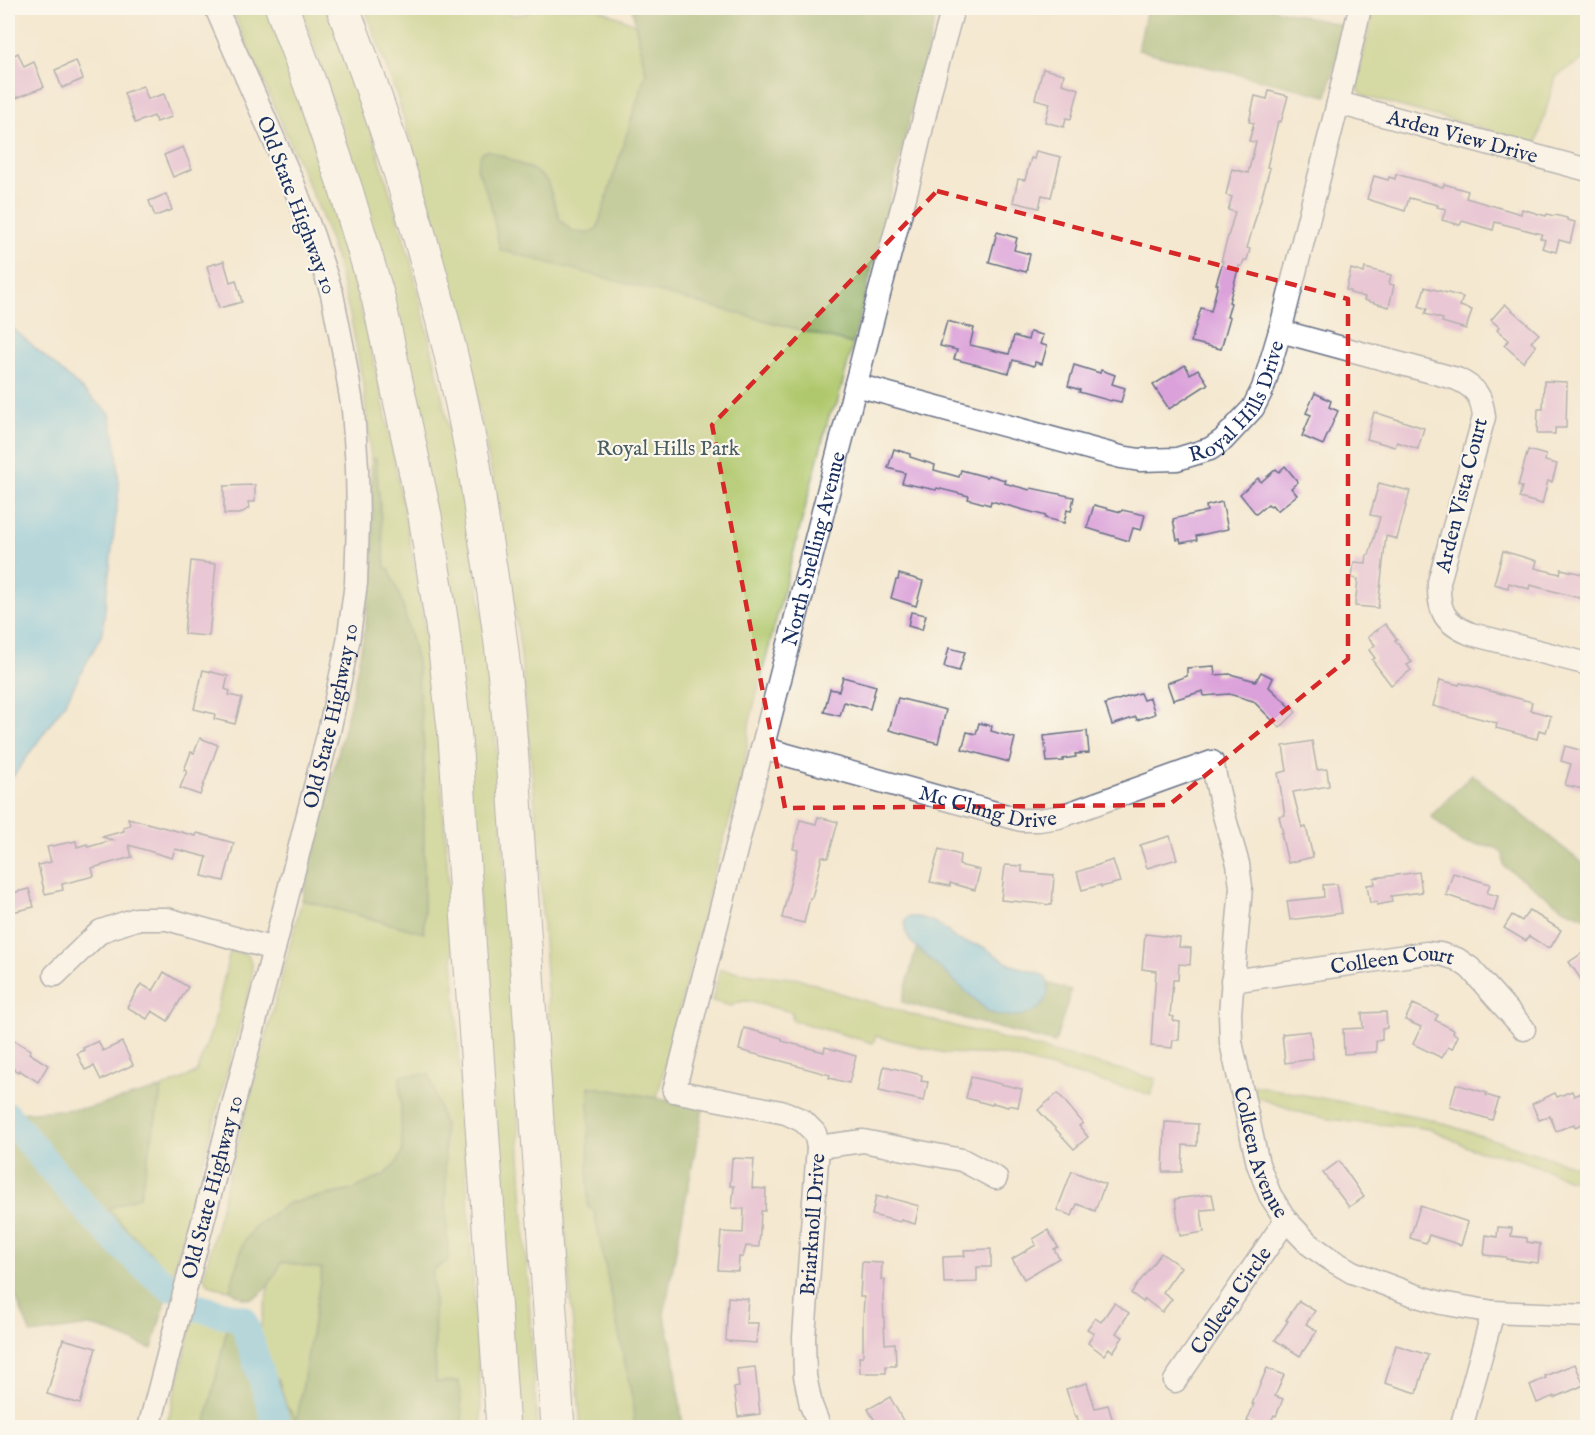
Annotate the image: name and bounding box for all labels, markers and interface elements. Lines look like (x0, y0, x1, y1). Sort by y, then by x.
street label: Arden View Drive (1383, 105, 1541, 171)
street label: Old State Highway 10 (249, 113, 342, 299)
street label: Royal Hills Drive (1186, 337, 1291, 470)
street label: Arden Vista Court (1430, 415, 1495, 576)
park label: Royal Hills Park (596, 436, 741, 463)
street label: North Snelling Avenue (777, 449, 853, 649)
street label: Old State Highway 10 (298, 622, 365, 812)
street label: Mc Clung Drive (916, 780, 1059, 835)
street label: Colleen Court (1329, 941, 1457, 982)
street label: Colleen Avenue (1226, 1084, 1294, 1224)
street label: Old State Highway 10 (176, 1093, 250, 1282)
street label: Briarknoll Drive (795, 1152, 833, 1297)
street label: Colleen Circle (1185, 1242, 1279, 1360)

